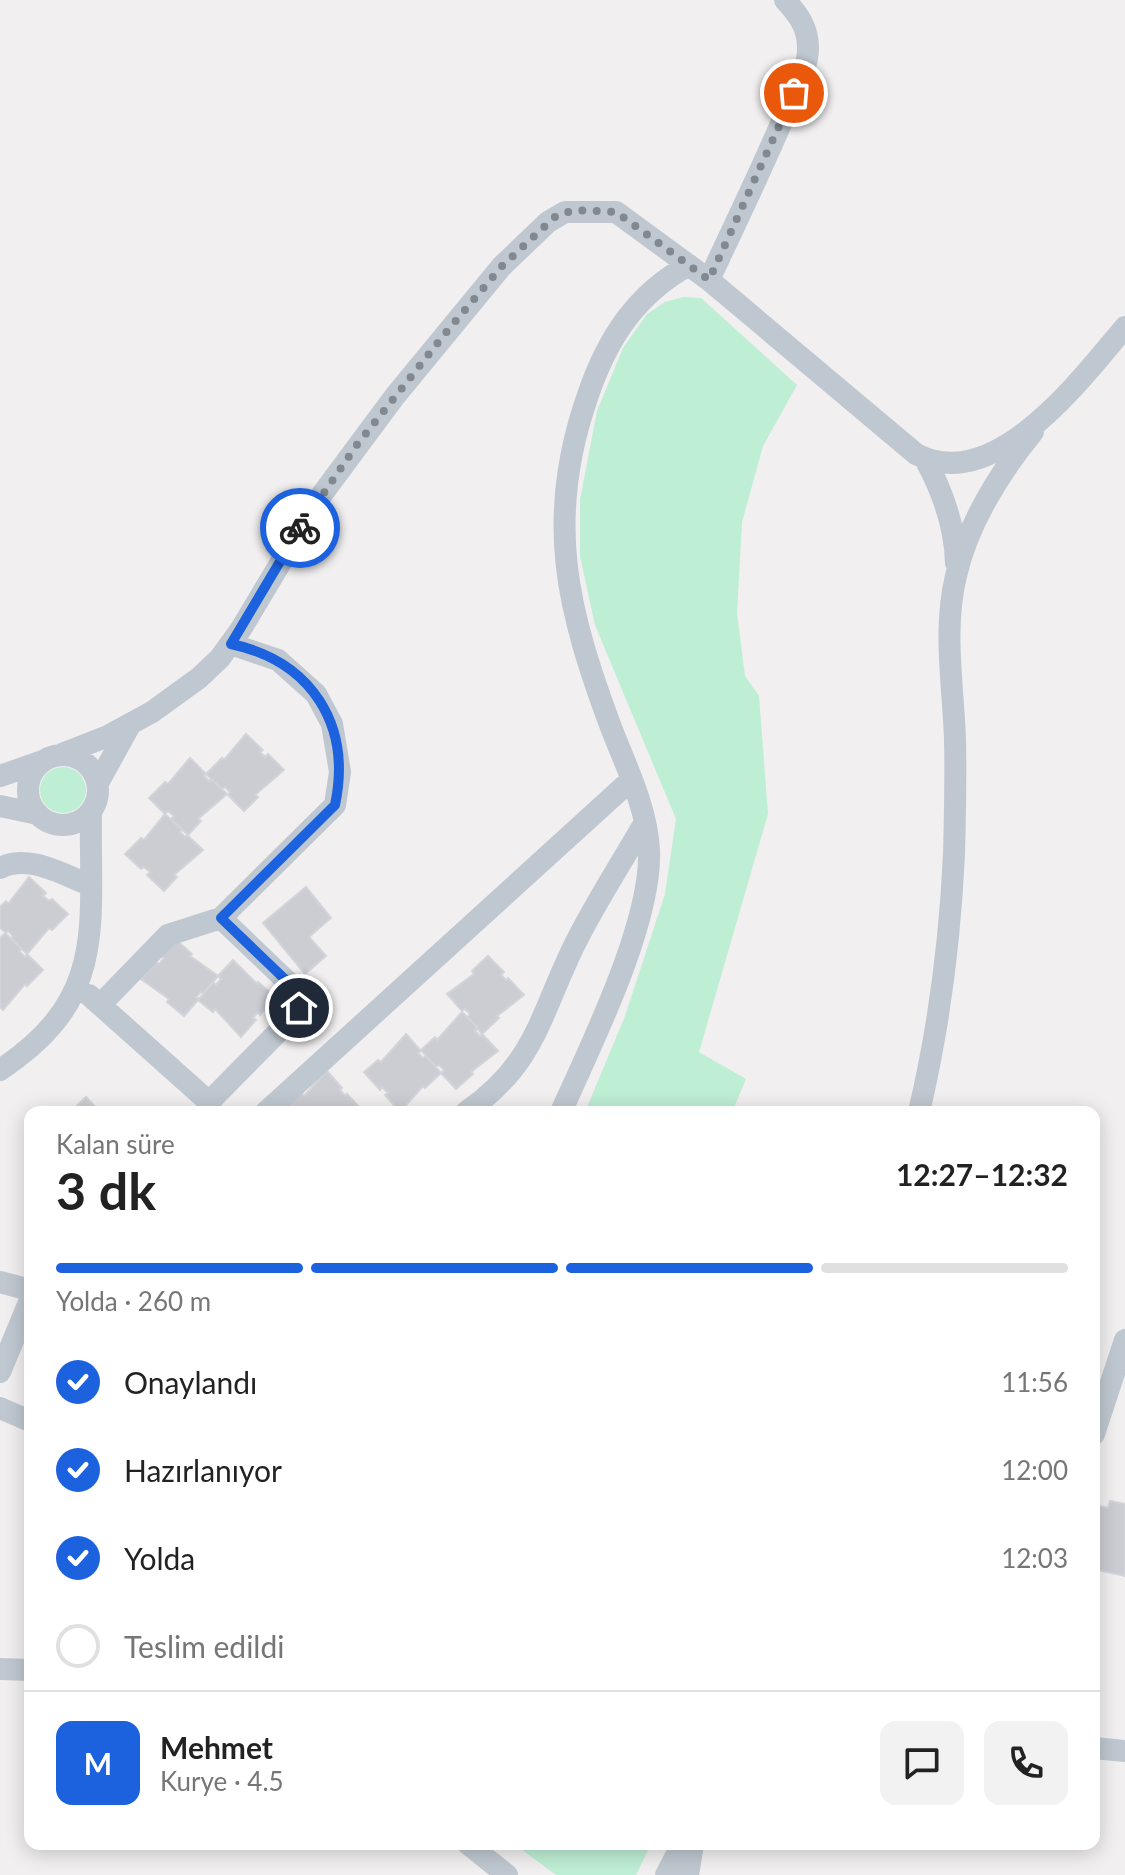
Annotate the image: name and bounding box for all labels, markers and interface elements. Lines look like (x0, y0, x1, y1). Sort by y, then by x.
pin (760, 59, 828, 127)
icon: bag (772, 71, 816, 115)
courier (260, 488, 340, 568)
icon: bike (278, 506, 322, 550)
pin (265, 974, 333, 1042)
icon: home (277, 986, 321, 1030)
text: Kalan süre (56, 1128, 175, 1160)
text: 12:27–12:32 (896, 1156, 1068, 1192)
text: 3 dk (56, 1159, 156, 1221)
text: Yolda · 260 m (56, 1285, 211, 1317)
icon: check (56, 1360, 100, 1404)
text: Onaylandı (124, 1364, 257, 1400)
text: 11:56 (1001, 1366, 1068, 1398)
icon: check (56, 1448, 100, 1492)
text: Hazırlanıyor (124, 1452, 282, 1488)
text: 12:00 (1001, 1454, 1068, 1486)
icon: check (56, 1536, 100, 1580)
text: Yolda (124, 1540, 195, 1576)
text: 12:03 (1001, 1542, 1068, 1574)
text: Teslim edildi (124, 1628, 284, 1664)
button: chat (880, 1721, 964, 1805)
button: phone (984, 1721, 1068, 1805)
text: Mehmet (160, 1729, 273, 1765)
text: M (84, 1745, 112, 1781)
text: Kurye · 4.5 (160, 1765, 284, 1797)

